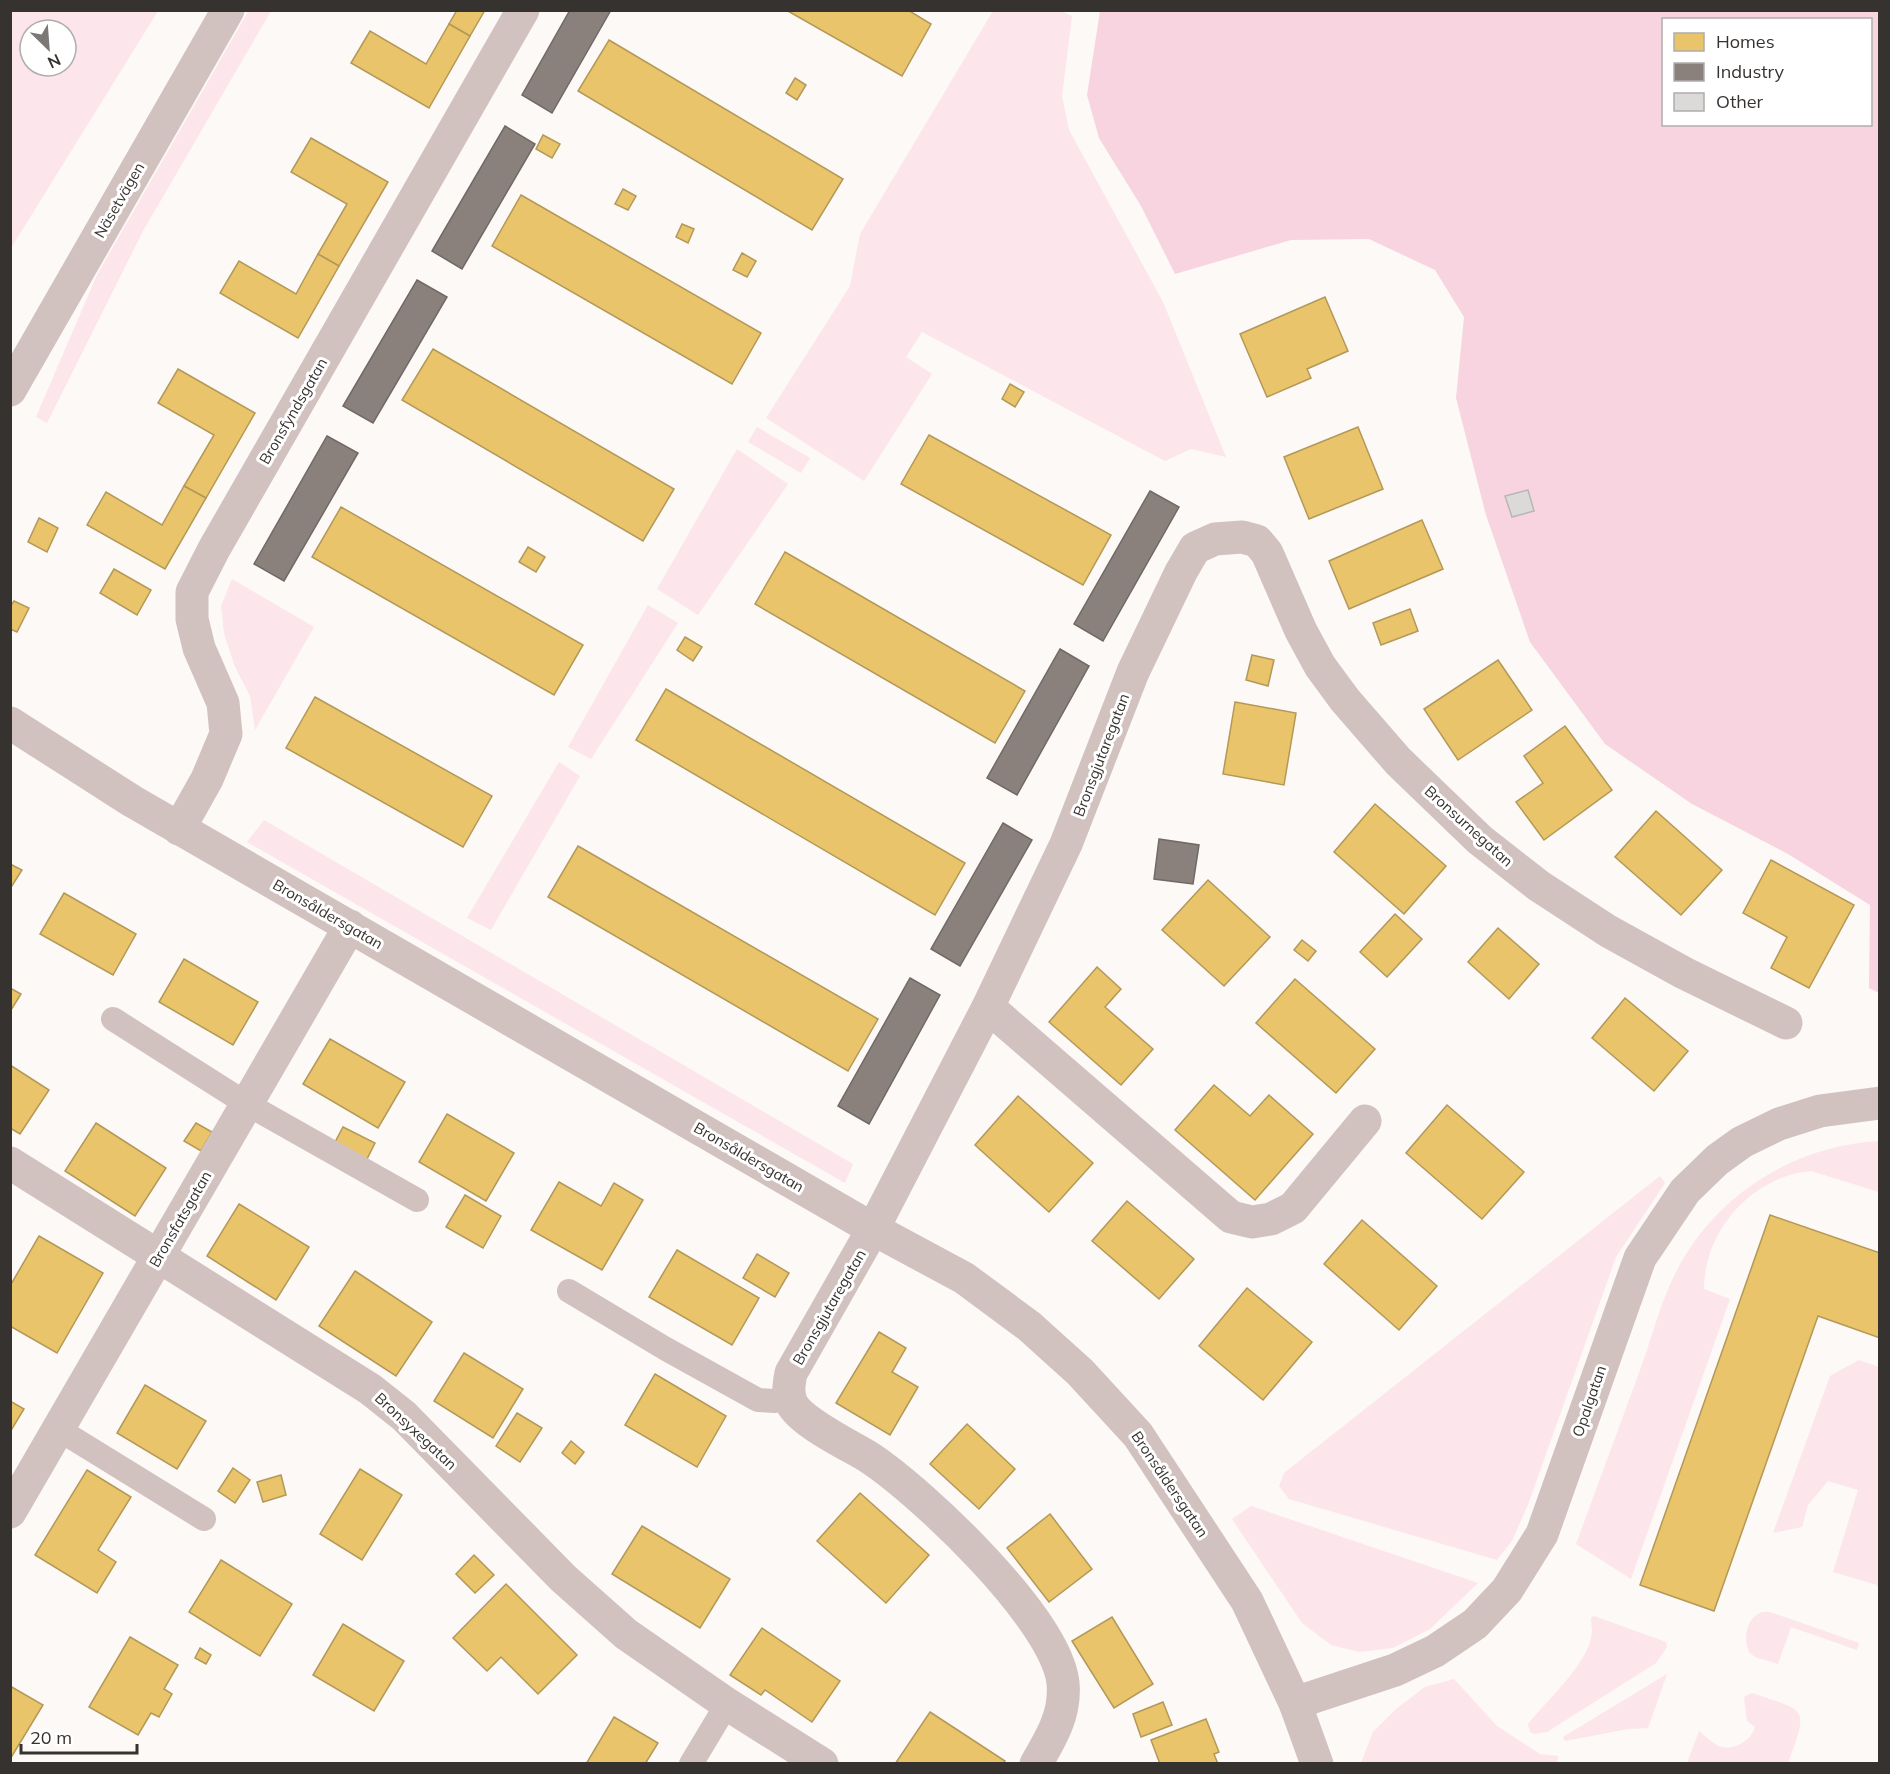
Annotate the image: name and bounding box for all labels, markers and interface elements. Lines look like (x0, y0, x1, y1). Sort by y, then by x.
north arrow (18, 18, 78, 78)
legend (1662, 18, 1872, 126)
text: Homes (1716, 30, 1775, 53)
text: N (45, 50, 64, 73)
text: Industry (1716, 60, 1785, 83)
text: Other (1716, 90, 1764, 113)
street label: Näsetvägen (90, 159, 148, 241)
street label: Bronsfyndsgatan (255, 354, 331, 468)
street label: Bronsgjutaregatan (1069, 691, 1133, 819)
street label: Bronsurnegatan (1421, 781, 1517, 871)
street label: Bronsåldersgatan (270, 875, 386, 953)
street label: Bronsåldersgatan (691, 1118, 807, 1196)
street label: Bronsfatsgatan (145, 1167, 215, 1271)
street label: Bronsgjutaregatan (788, 1246, 870, 1368)
street label: Opalgatan (1568, 1363, 1610, 1439)
street label: Bronsyxegatan (371, 1388, 461, 1474)
street label: Bronsåldersgatan (1127, 1427, 1213, 1541)
scale bar (21, 1717, 136, 1755)
text: 20 m (30, 1726, 72, 1749)

